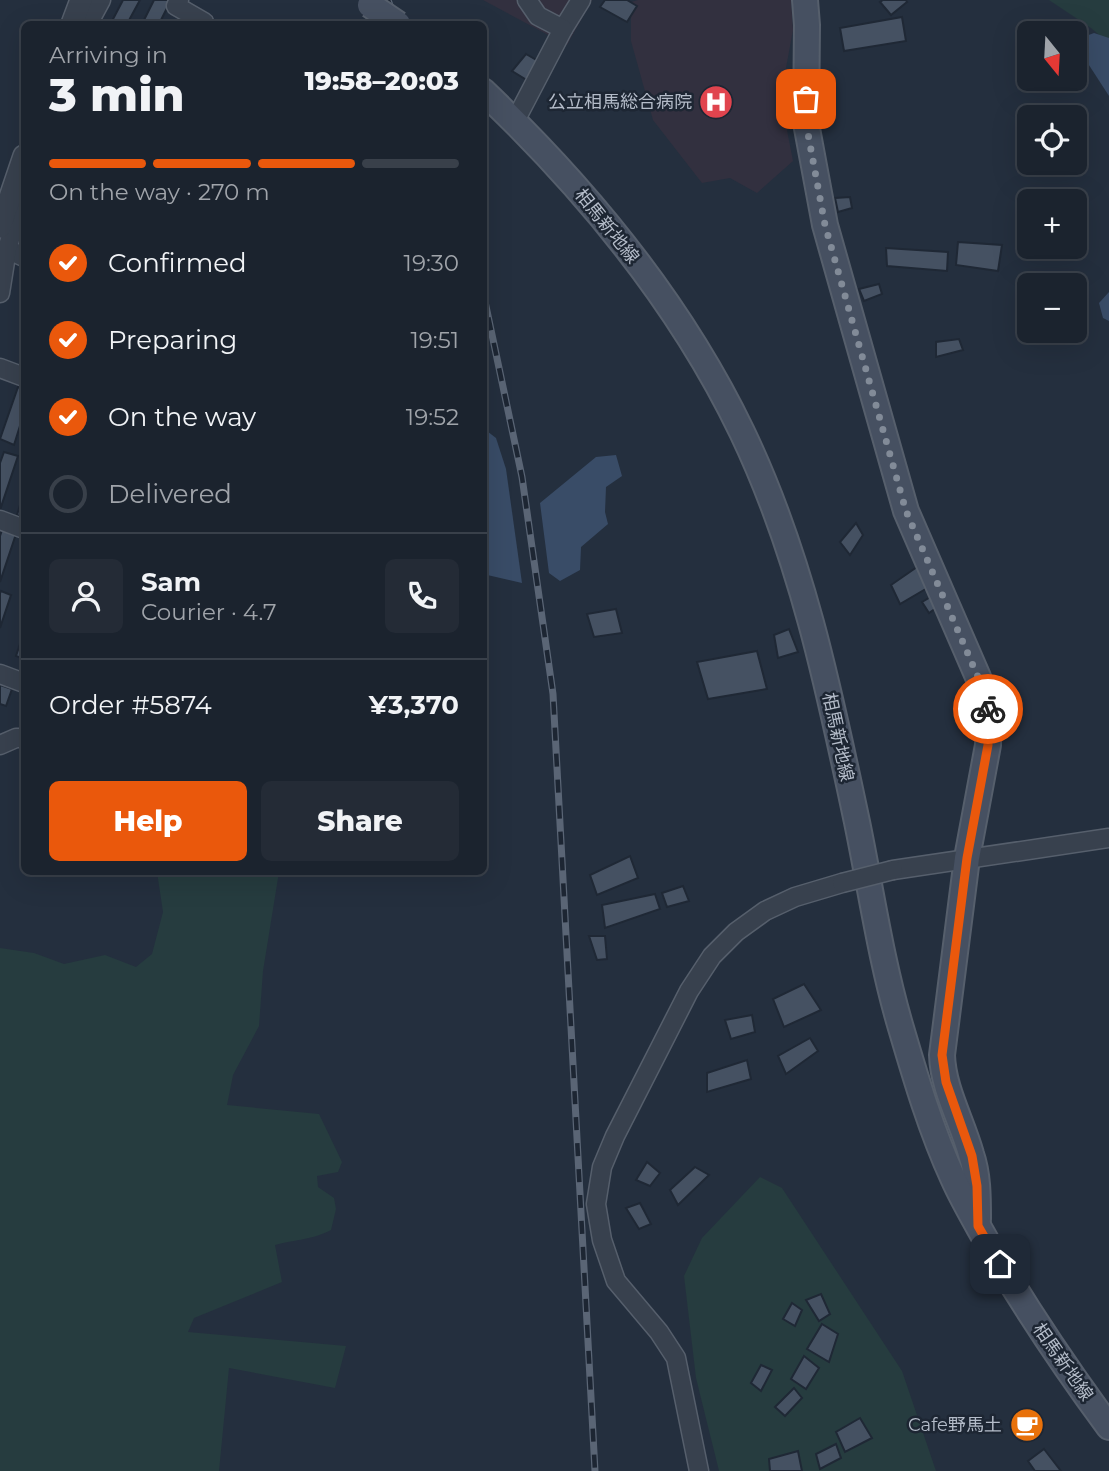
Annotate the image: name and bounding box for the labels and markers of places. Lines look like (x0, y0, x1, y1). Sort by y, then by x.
pin (776, 69, 836, 129)
hospital icon: 公立相馬総合病院 (697, 83, 735, 121)
place label: 公立相馬総合病院 (548, 91, 692, 113)
pin (970, 1234, 1030, 1294)
cafe icon: Cafe野馬土 (1008, 1406, 1046, 1444)
place label: Cafe野馬土 (908, 1414, 1002, 1436)

